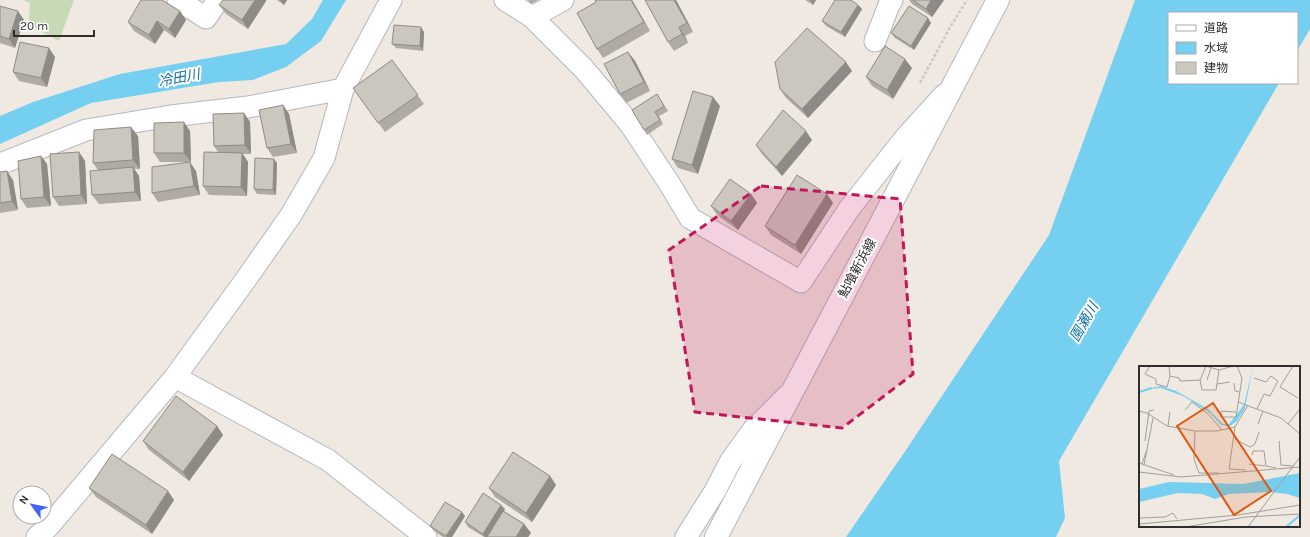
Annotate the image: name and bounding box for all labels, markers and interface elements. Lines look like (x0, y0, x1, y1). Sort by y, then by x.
scale bar (14, 12, 94, 38)
legend (1168, 12, 1298, 84)
text: 20 m (20, 19, 48, 33)
text: 道路 (1204, 21, 1228, 35)
text: 水域 (1204, 41, 1228, 55)
text: 建物 (1204, 61, 1228, 75)
water label: 冷田川 (157, 65, 203, 90)
street label: 鮎喰新浜線 (835, 236, 879, 300)
water label: 園瀬川 (1066, 298, 1103, 344)
inset map (1139, 366, 1300, 527)
north arrow (12, 485, 52, 525)
text: N (16, 493, 32, 507)

